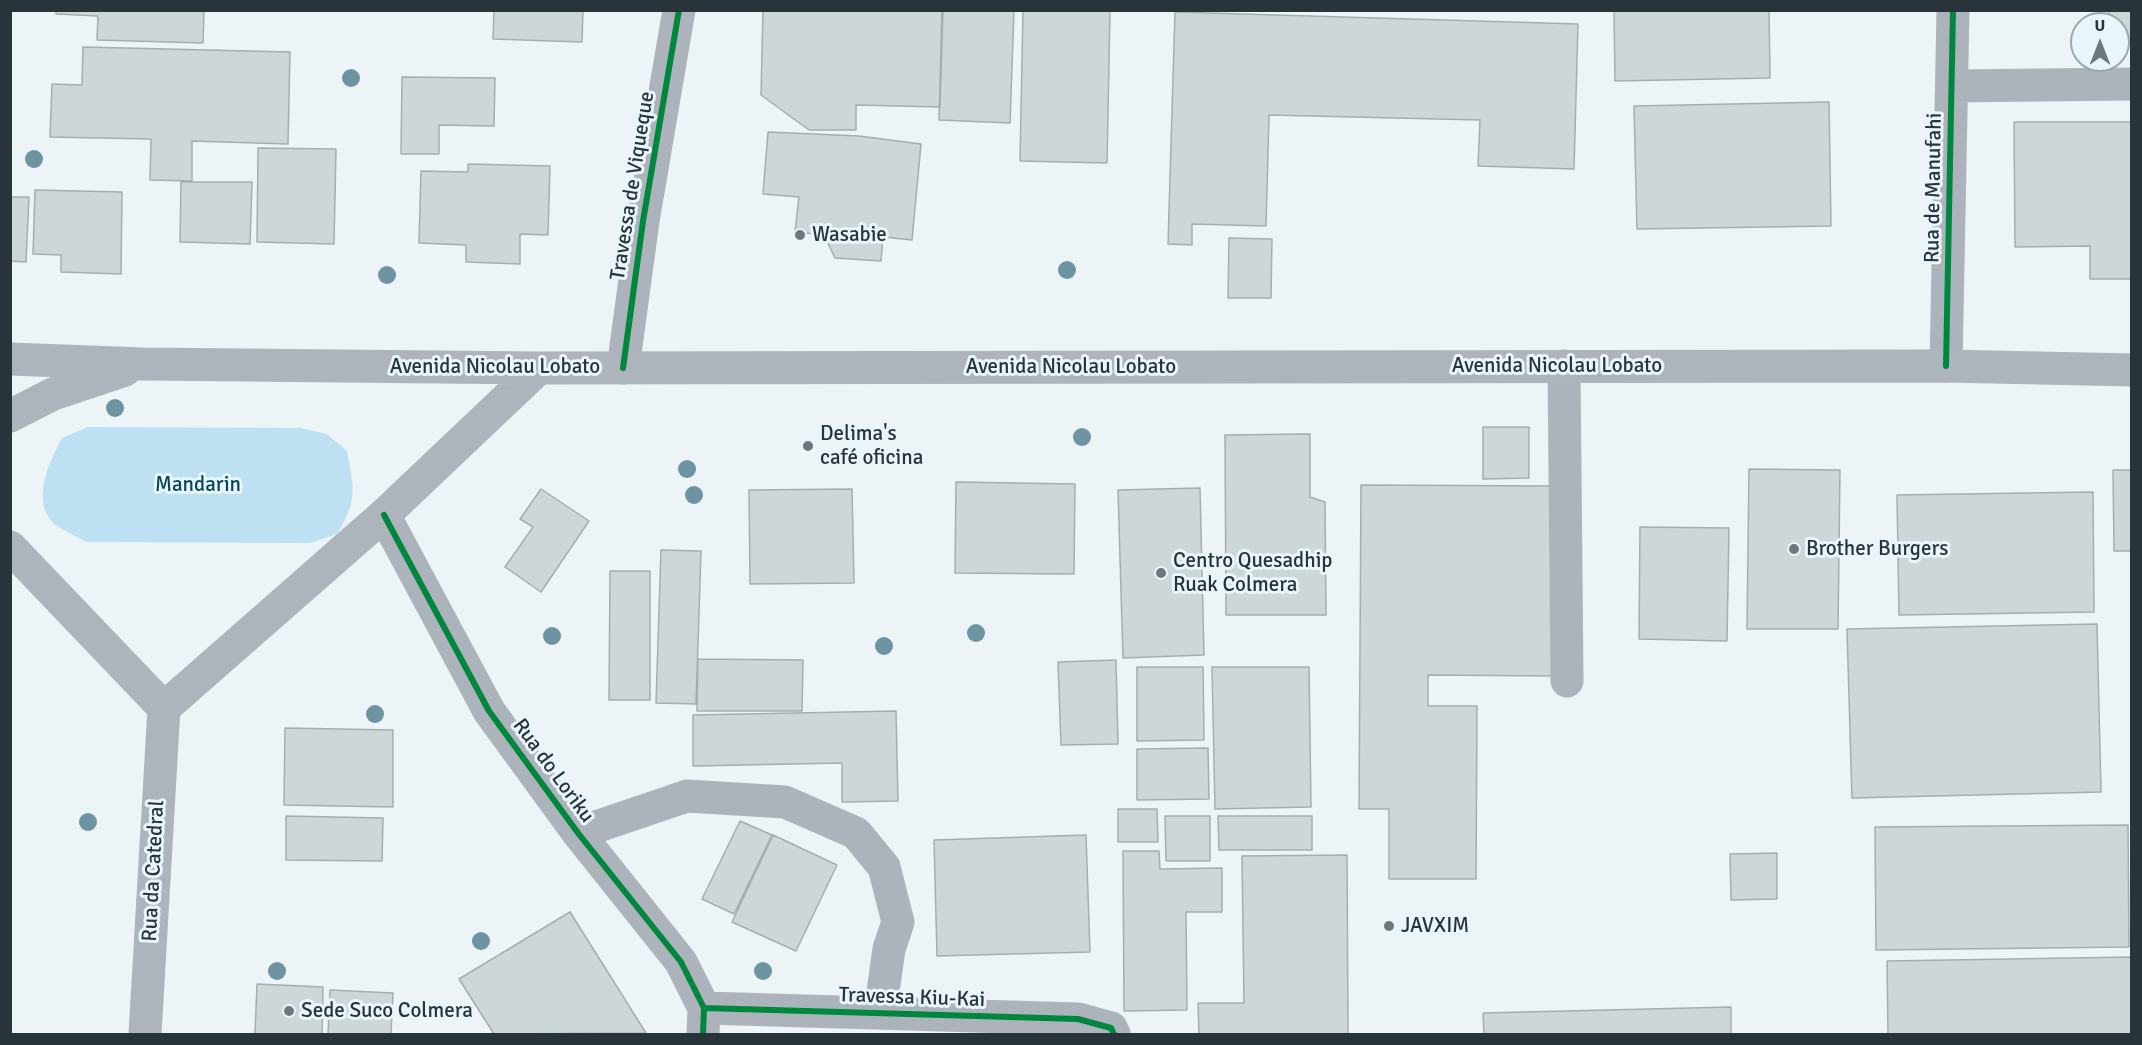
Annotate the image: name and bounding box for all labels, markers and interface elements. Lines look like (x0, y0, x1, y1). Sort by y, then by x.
north arrow (2070, 12, 2130, 72)
text: U (2095, 16, 2105, 36)
street label: Travessa de Viqueque (606, 90, 660, 282)
street label: Rua de Manufahi (1920, 113, 1948, 263)
place label: Wasabie (812, 222, 887, 248)
marker: Wasabie (793, 228, 807, 242)
street label: Avenida Nicolau Lobato (1452, 353, 1662, 379)
street label: Avenida Nicolau Lobato (390, 354, 600, 380)
street label: Avenida Nicolau Lobato (966, 354, 1176, 380)
place label: Delima's café oficina (820, 421, 923, 471)
marker: Delima's café oficina (801, 439, 815, 453)
park label: Mandarin (155, 472, 241, 498)
place label: Brother Burgers (1806, 536, 1948, 562)
marker: Brother Burgers (1787, 542, 1801, 556)
place label: Centro Quesadhip Ruak Colmera (1173, 548, 1332, 598)
marker: Centro Quesadhip Ruak Colmera (1154, 566, 1168, 580)
street label: Rua do Loriku (507, 714, 599, 828)
street label: Rua da Catedral (138, 800, 170, 942)
place label: JAVXIM (1401, 913, 1469, 939)
marker: JAVXIM (1382, 919, 1396, 933)
street label: Travessa Kiu-Kai (838, 983, 986, 1013)
place label: Sede Suco Colmera (301, 998, 473, 1024)
marker: Sede Suco Colmera (282, 1004, 296, 1018)

